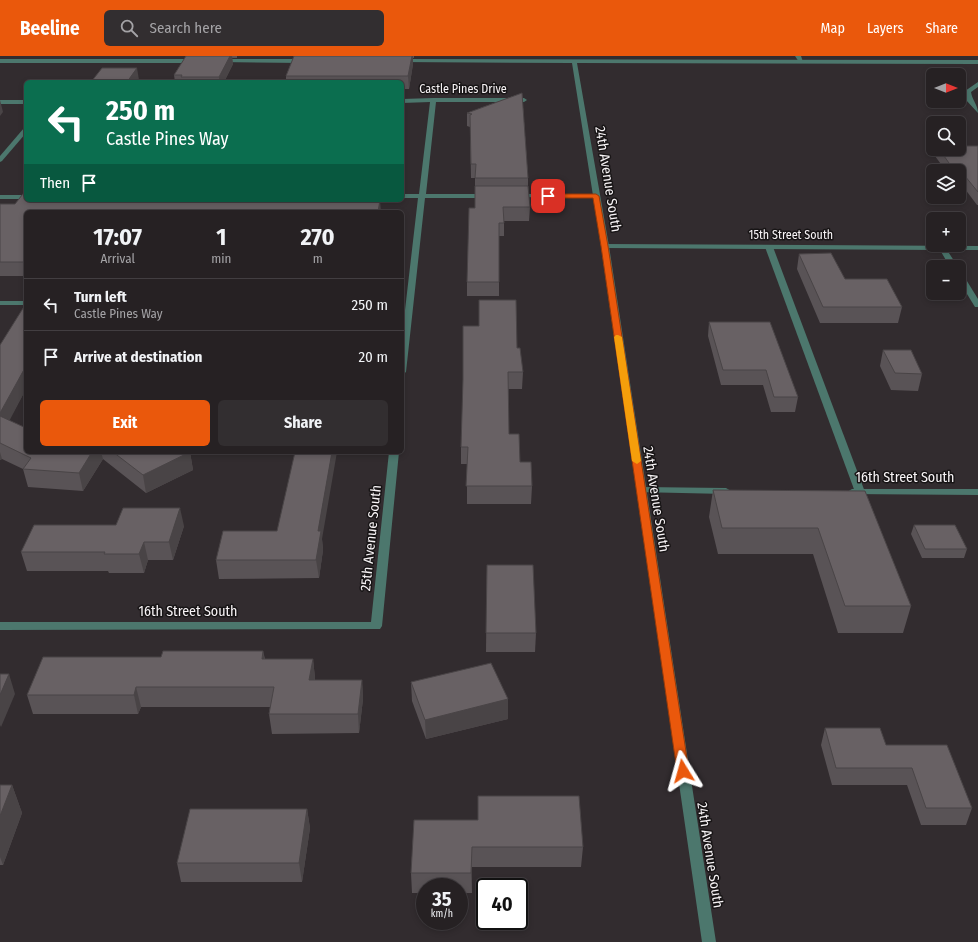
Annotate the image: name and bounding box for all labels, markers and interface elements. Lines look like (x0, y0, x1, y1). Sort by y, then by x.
search box (104, 10, 384, 46)
text: Beeline (20, 17, 80, 40)
icon: search (118, 17, 140, 39)
text: Search here (150, 19, 222, 37)
text: Map (821, 20, 845, 37)
text: Layers (867, 20, 903, 37)
text: Share (925, 20, 958, 37)
north arrow (926, 68, 966, 108)
map controls (926, 68, 966, 300)
street label: Castle Pines Drive (419, 82, 507, 96)
text: 250 m (106, 94, 175, 127)
icon: left (40, 96, 92, 148)
button: search (926, 116, 966, 156)
street label: 24th Avenue South (591, 125, 625, 233)
text: Castle Pines Way (106, 128, 229, 150)
button: layers (926, 164, 966, 204)
icon: arrive (78, 172, 100, 194)
text: Then (40, 174, 70, 192)
pin (531, 179, 565, 213)
icon: arrive (537, 185, 559, 207)
button: + (926, 212, 966, 252)
text: 17:07 (93, 223, 142, 251)
text: 1 (216, 223, 226, 251)
text: 270 (301, 223, 335, 251)
street label: 15th Street South (749, 228, 833, 242)
text: Arrival (100, 251, 135, 266)
text: min (211, 251, 231, 266)
text: m (313, 251, 323, 266)
button: − (926, 260, 966, 300)
text: Turn left (74, 288, 127, 306)
icon: left (40, 294, 62, 316)
text: 250 m (352, 296, 388, 314)
text: Castle Pines Way (74, 306, 163, 321)
icon: arrive (40, 346, 62, 368)
text: Arrive at destination (74, 348, 202, 366)
text: 20 m (359, 348, 388, 366)
button: Exit (40, 400, 210, 446)
button: Share (218, 400, 388, 446)
street label: 24th Avenue South (639, 445, 673, 553)
street label: 16th Street South (856, 469, 954, 486)
street label: 25th Avenue South (357, 484, 385, 592)
street label: 16th Street South (139, 603, 237, 620)
position arrow (662, 750, 704, 792)
street label: 24th Avenue South (693, 801, 727, 909)
speed limit sign: 40 (476, 878, 528, 930)
text: 35 (432, 887, 452, 911)
text: km/h (431, 908, 453, 920)

